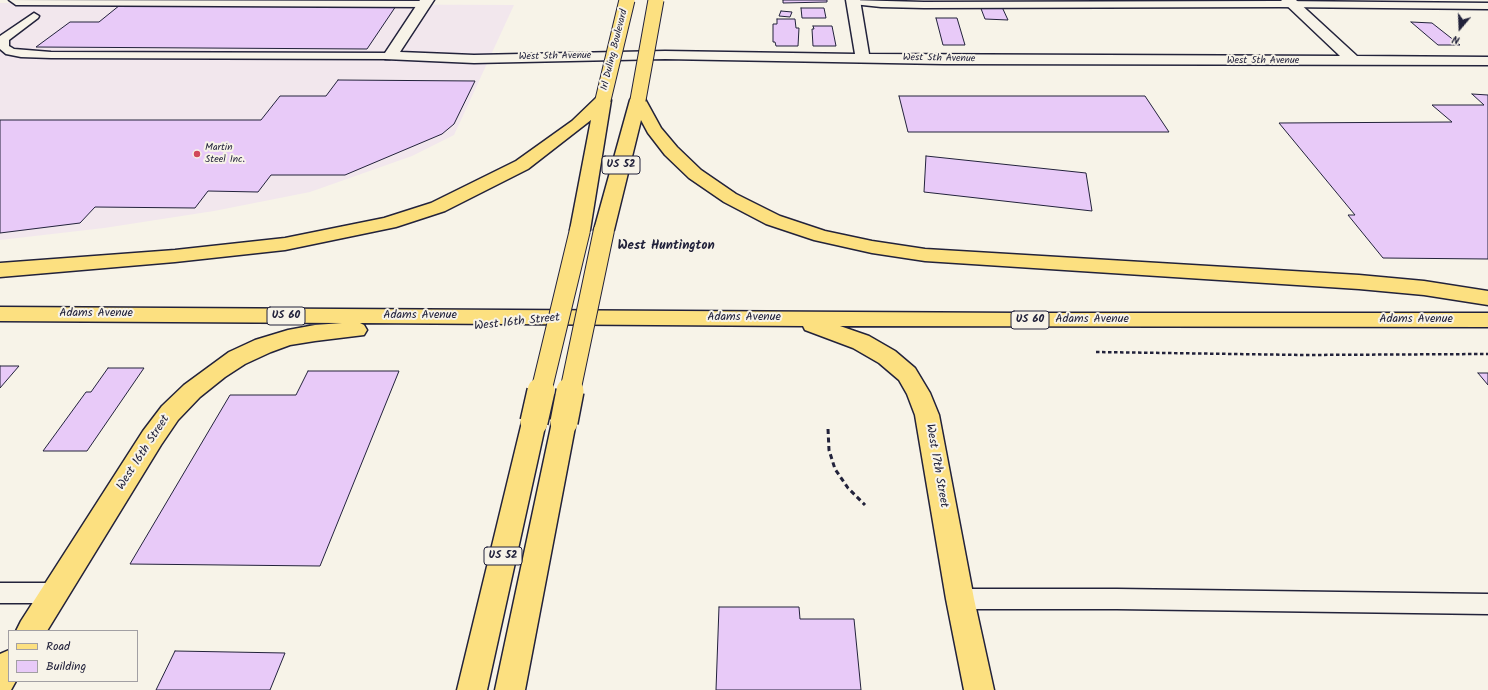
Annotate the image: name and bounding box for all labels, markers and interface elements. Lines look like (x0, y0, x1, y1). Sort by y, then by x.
street label: Irl Duling Boulevard (599, 8, 631, 92)
north arrow (1440, 8, 1480, 48)
text: N (1450, 30, 1462, 49)
street label: West 5th Avenue (519, 50, 591, 64)
street label: West 5th Avenue (903, 52, 975, 66)
street label: West 5th Avenue (1227, 55, 1299, 67)
place label: Martin Steel Inc. (205, 142, 245, 166)
marker: Martin Steel Inc. (192, 149, 202, 159)
road number: US 52 (602, 156, 640, 174)
district label: West Huntington (617, 239, 715, 255)
street label: Adams Avenue (59, 307, 133, 321)
road number: US 60 (267, 307, 305, 325)
street label: Adams Avenue (383, 309, 457, 323)
street label: West 16th Street (473, 311, 561, 335)
street label: Adams Avenue (707, 311, 781, 325)
road number: US 60 (1011, 311, 1049, 329)
street label: Adams Avenue (1055, 313, 1129, 327)
street label: Adams Avenue (1379, 313, 1453, 327)
street label: West 16th Street (115, 413, 173, 493)
street label: West 17th Street (922, 423, 950, 509)
road number: US 52 (484, 547, 522, 565)
legend (8, 630, 138, 682)
text: Road (46, 637, 70, 656)
text: Building (46, 657, 86, 676)

